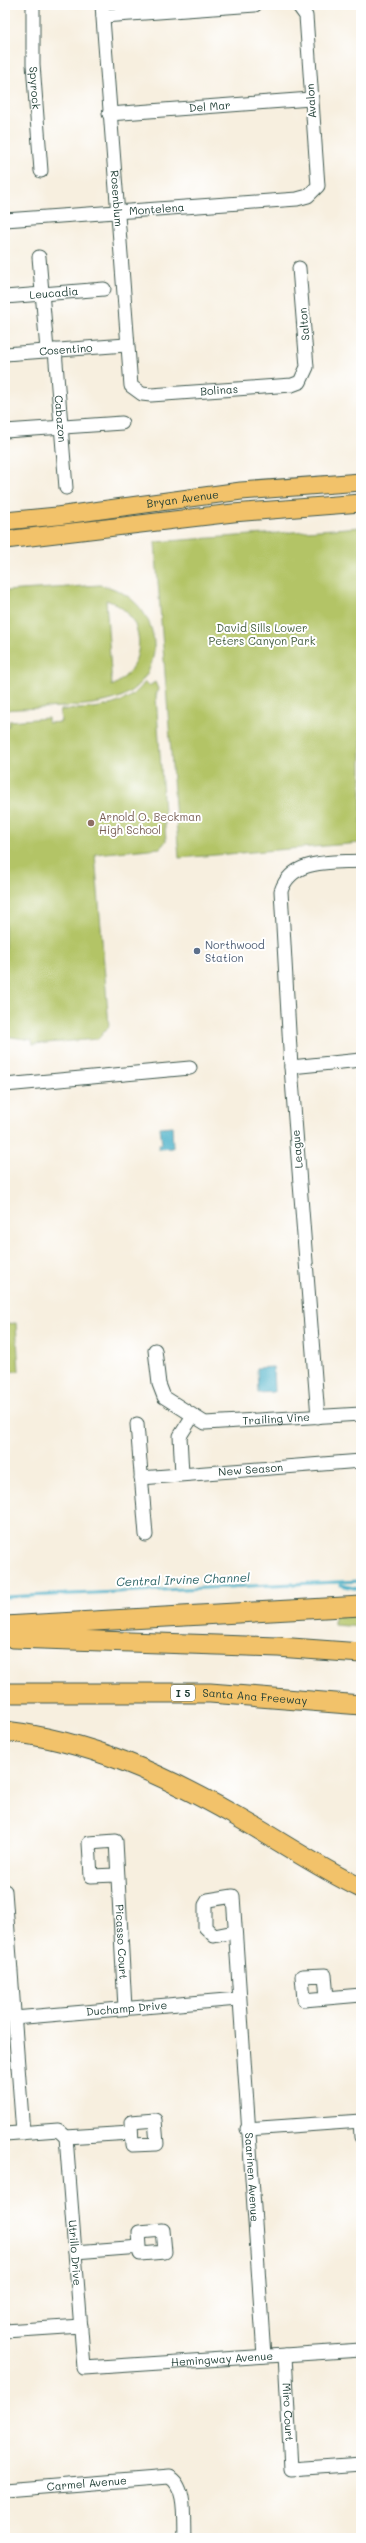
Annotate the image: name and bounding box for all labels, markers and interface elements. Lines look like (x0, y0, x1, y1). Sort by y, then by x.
street label: Spyrock (26, 66, 44, 110)
street label: Avalon (302, 83, 319, 119)
street label: Del Mar (188, 97, 231, 115)
street label: Rosenblum (108, 170, 127, 227)
street label: Montelena (128, 199, 185, 218)
street label: Leucadia (29, 283, 79, 302)
street label: Salton (295, 307, 312, 341)
street label: Cosentino (39, 339, 94, 358)
street label: Bolinas (200, 381, 238, 398)
street label: Cabazon (52, 395, 70, 443)
street label: Bryan Avenue (145, 486, 220, 511)
park label: David Sills Lower Peters Canyon Park (208, 620, 316, 648)
place label: Arnold O. Beckman High School (99, 809, 201, 837)
marker: Arnold O. Beckman High School (86, 818, 96, 828)
place label: Northwood Station (205, 937, 265, 965)
marker: Northwood Station (192, 946, 202, 956)
street label: League (287, 1129, 306, 1169)
street label: Trailing Vine (242, 1409, 310, 1428)
street label: New Season (218, 1459, 284, 1479)
water label: Central Irvine Channel (116, 1569, 250, 1589)
road number: I 5 (171, 1685, 195, 1701)
street label: Santa Ana Freeway (203, 1685, 308, 1708)
street label: Picasso Court (112, 1904, 131, 1980)
street label: Duchamp Drive (85, 1997, 168, 2019)
street label: Saarinen Avenue (242, 2132, 263, 2222)
street label: Utrillo Drive (65, 2219, 86, 2286)
street label: Hemingway Avenue (171, 2348, 274, 2369)
street label: Miro Court (279, 2382, 298, 2442)
street label: Carmel Avenue (46, 2472, 127, 2494)

